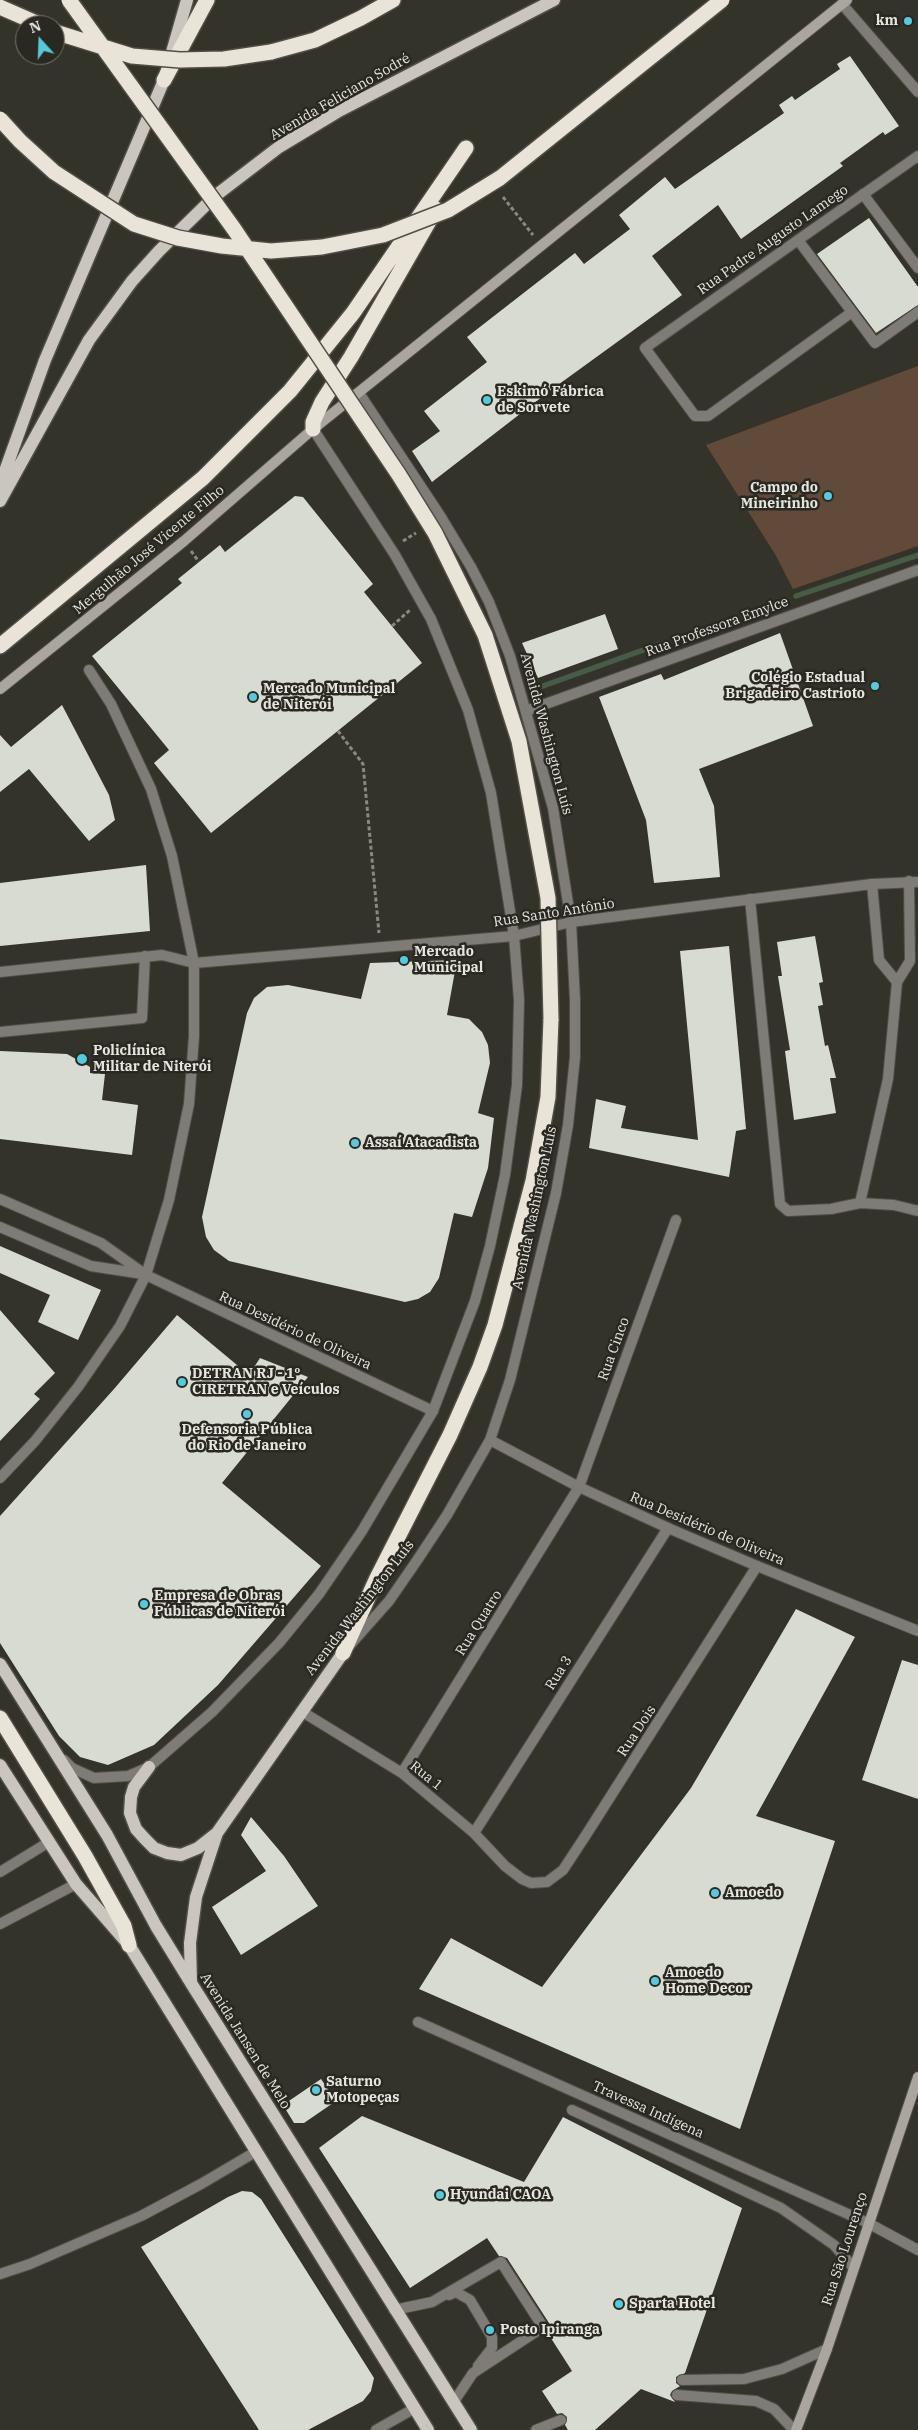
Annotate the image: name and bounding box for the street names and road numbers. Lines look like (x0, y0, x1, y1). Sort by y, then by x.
street label: Avenida Feliciano Sodré (267, 50, 413, 144)
street label: Rua Padre Augusto Lamego (695, 182, 851, 298)
street label: Mergulhão José Vicente Filho (70, 482, 228, 618)
street label: Rua Professora Emylce (643, 593, 791, 661)
street label: Avenida Washington Luís (516, 651, 576, 817)
street label: Rua Santo Antônio (492, 895, 616, 931)
street label: Avenida Washington Luís (509, 1125, 561, 1291)
street label: Rua Desidério de Oliveira (216, 1288, 374, 1374)
street label: Rua Cinco (595, 1315, 633, 1383)
street label: Rua Desidério de Oliveira (627, 1489, 787, 1569)
street label: Avenida Washington Luís (302, 1537, 418, 1679)
street label: Rua Quatro (452, 1587, 506, 1659)
street label: Rua 3 (542, 1653, 576, 1693)
street label: Rua Dois (614, 1702, 660, 1760)
street label: Rua 1 (406, 1758, 446, 1794)
street label: Avenida Jansen de Melo (196, 1970, 294, 2112)
street label: Travessa Indígena (590, 2078, 706, 2142)
street label: Rua São Lourenço (819, 2190, 871, 2308)

